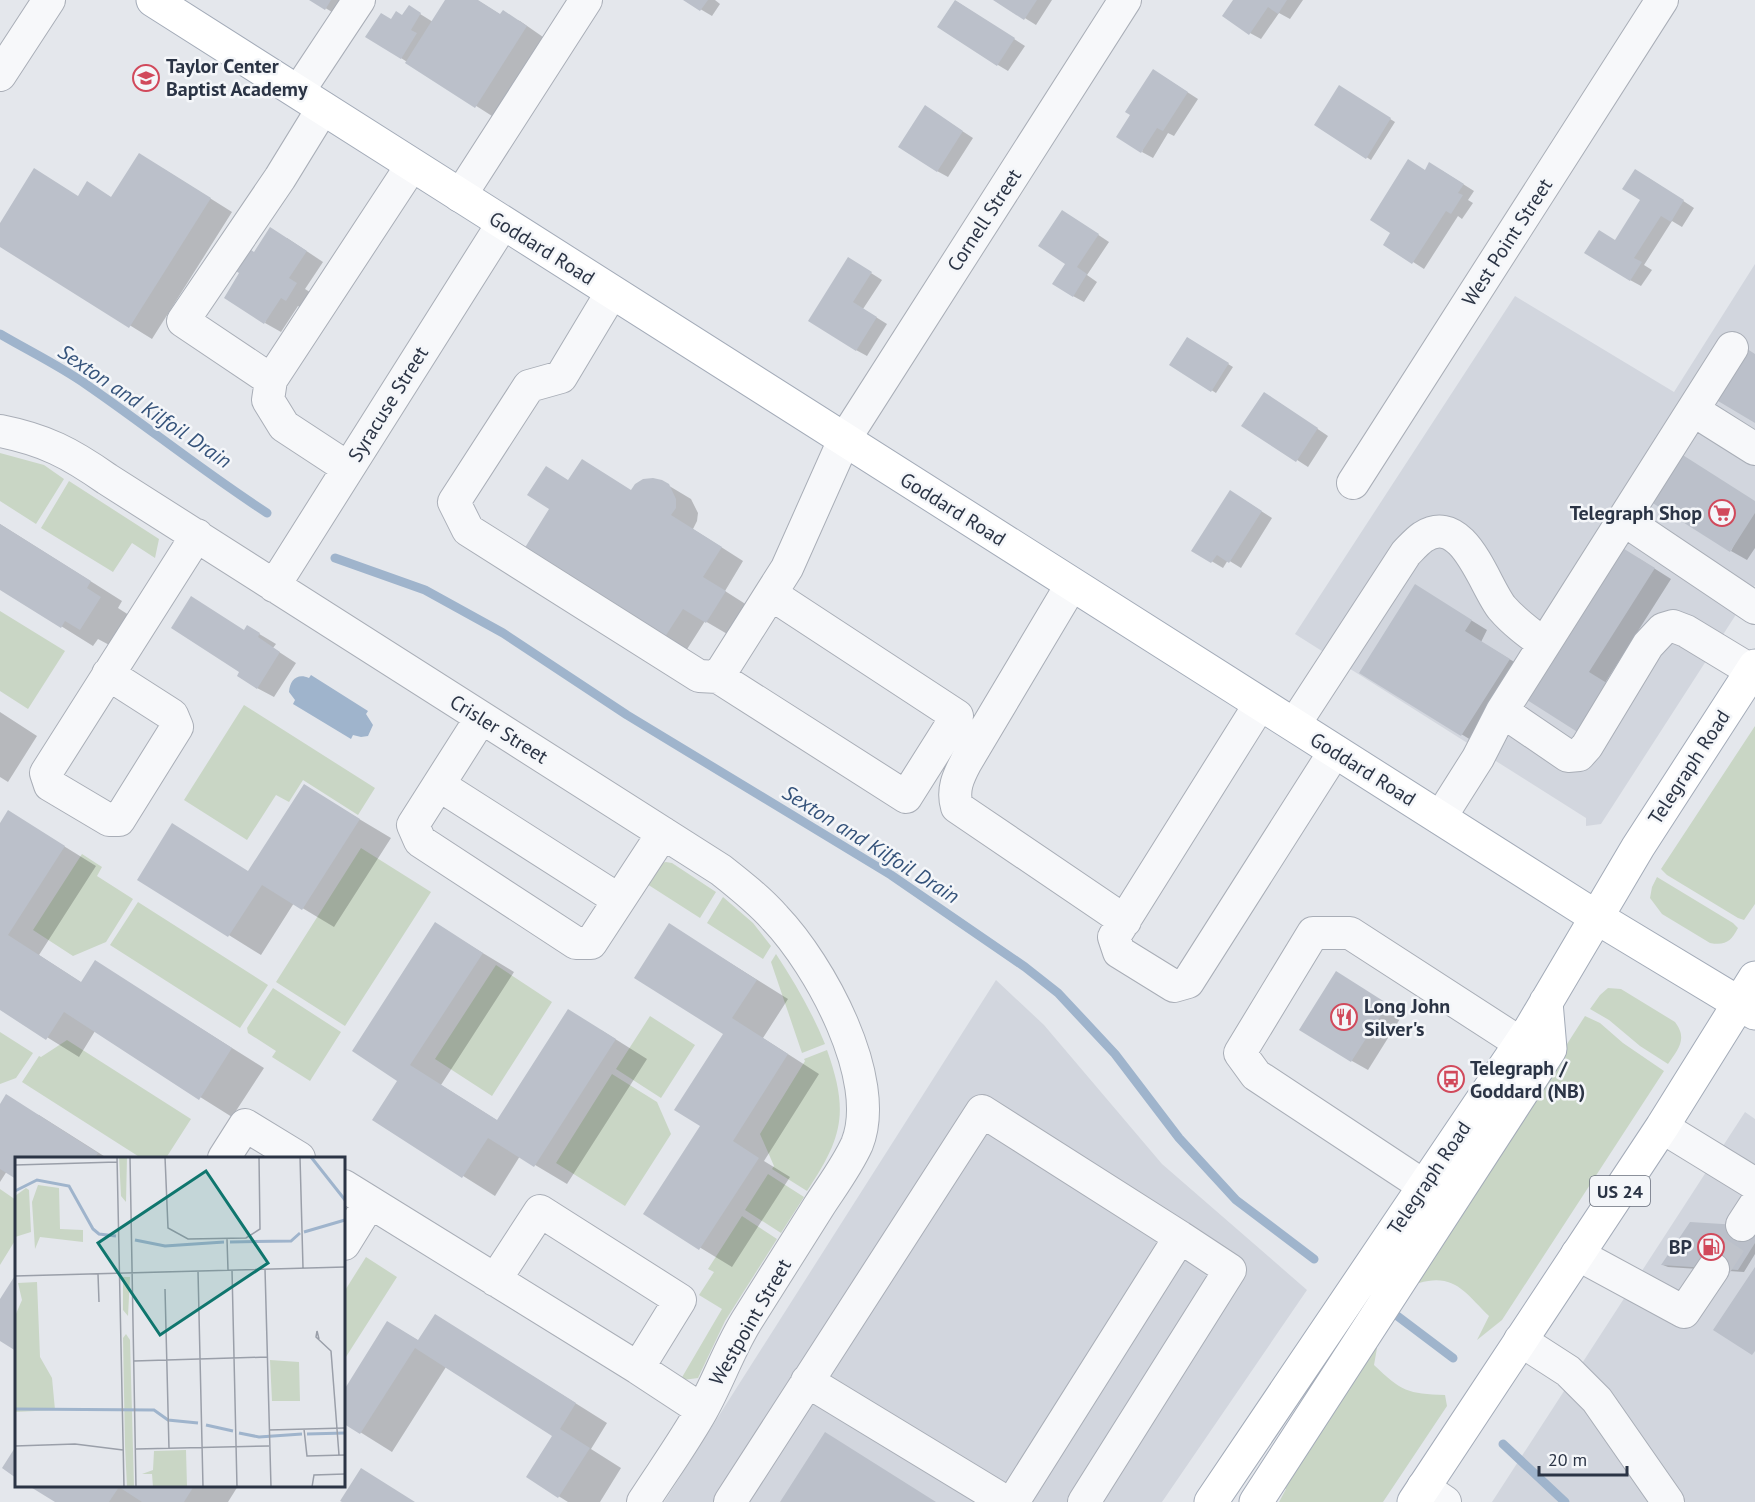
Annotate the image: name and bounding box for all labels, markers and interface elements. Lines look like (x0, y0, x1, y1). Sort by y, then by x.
place label: Taylor Center Baptist Academy (166, 53, 308, 102)
school or university icon: Taylor Center Baptist Academy (131, 63, 161, 93)
street label: Cornell Street (941, 163, 1027, 276)
street label: West Point Street (1456, 173, 1558, 311)
street label: Goddard Road (484, 205, 600, 291)
water label: Sexton and Kilfoil Drain (53, 338, 237, 474)
street label: Syracuse Street (342, 341, 434, 467)
street label: Goddard Road (895, 466, 1011, 552)
supermarket icon: Telegraph Shop (1707, 498, 1737, 528)
place label: Telegraph Shop (1570, 500, 1702, 526)
street label: Crisler Street (445, 689, 553, 770)
street label: Telegraph Road (1642, 705, 1736, 829)
street label: Goddard Road (1305, 726, 1421, 812)
water label: Sexton and Kilfoil Drain (778, 779, 965, 909)
place label: Long John Silver's (1364, 993, 1450, 1042)
restaurant icon: Long John Silver's (1329, 1002, 1359, 1032)
place label: Telegraph / Goddard (NB) (1470, 1055, 1585, 1104)
bus stop icon: Telegraph / Goddard (NB) (1436, 1064, 1466, 1094)
street label: Telegraph Road (1381, 1116, 1477, 1240)
inset map (15, 1157, 345, 1487)
road number: US 24 (1590, 1176, 1650, 1206)
fuel station icon: BP (1696, 1232, 1726, 1262)
place label: BP (1669, 1234, 1692, 1260)
street label: Westpoint Street (703, 1254, 797, 1390)
scale bar (1539, 1439, 1628, 1477)
text: 20 m (1548, 1448, 1587, 1471)

